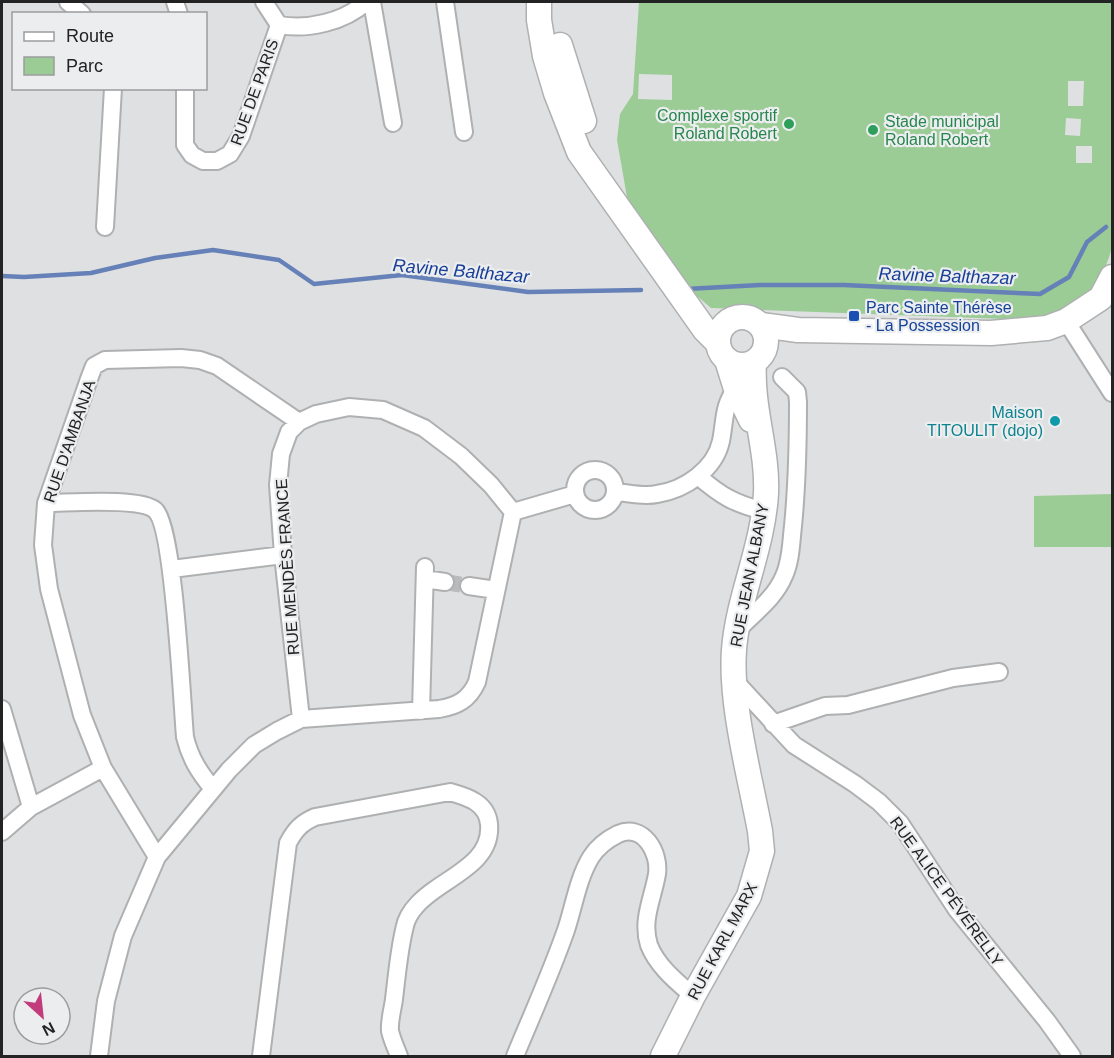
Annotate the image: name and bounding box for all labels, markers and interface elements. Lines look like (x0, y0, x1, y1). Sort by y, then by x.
legend (12, 12, 207, 90)
text: Route (66, 26, 114, 46)
street label: RUE DE PARIS (227, 37, 282, 148)
text: Parc (66, 56, 103, 76)
place label: Complexe sportif Roland Robert (657, 107, 778, 142)
place label: Stade municipal Roland Robert (885, 113, 999, 148)
marker: Complexe sportif Roland Robert (782, 117, 796, 131)
marker: Stade municipal Roland Robert (866, 123, 880, 137)
water label: Ravine Balthazar (392, 255, 531, 287)
water label: Ravine Balthazar (878, 264, 1017, 288)
place label: Parc Sainte Thérèse - La Possession (866, 299, 1012, 334)
marker: Parc Sainte Thérèse - La Possession (847, 309, 861, 323)
street label: RUE D'AMBANJA (41, 377, 99, 505)
place label: Maison TITOULIT (dojo) (927, 404, 1043, 439)
marker: Maison TITOULIT (dojo) (1048, 414, 1062, 428)
street label: RUE MENDÈS FRANCE (272, 478, 302, 656)
street label: RUE JEAN ALBANY (727, 502, 772, 648)
street label: RUE ALICE PÉVÉRELLY (887, 813, 1007, 969)
street label: RUE KARL MARX (684, 880, 761, 1003)
north arrow (12, 986, 72, 1046)
text: N (40, 1019, 58, 1039)

